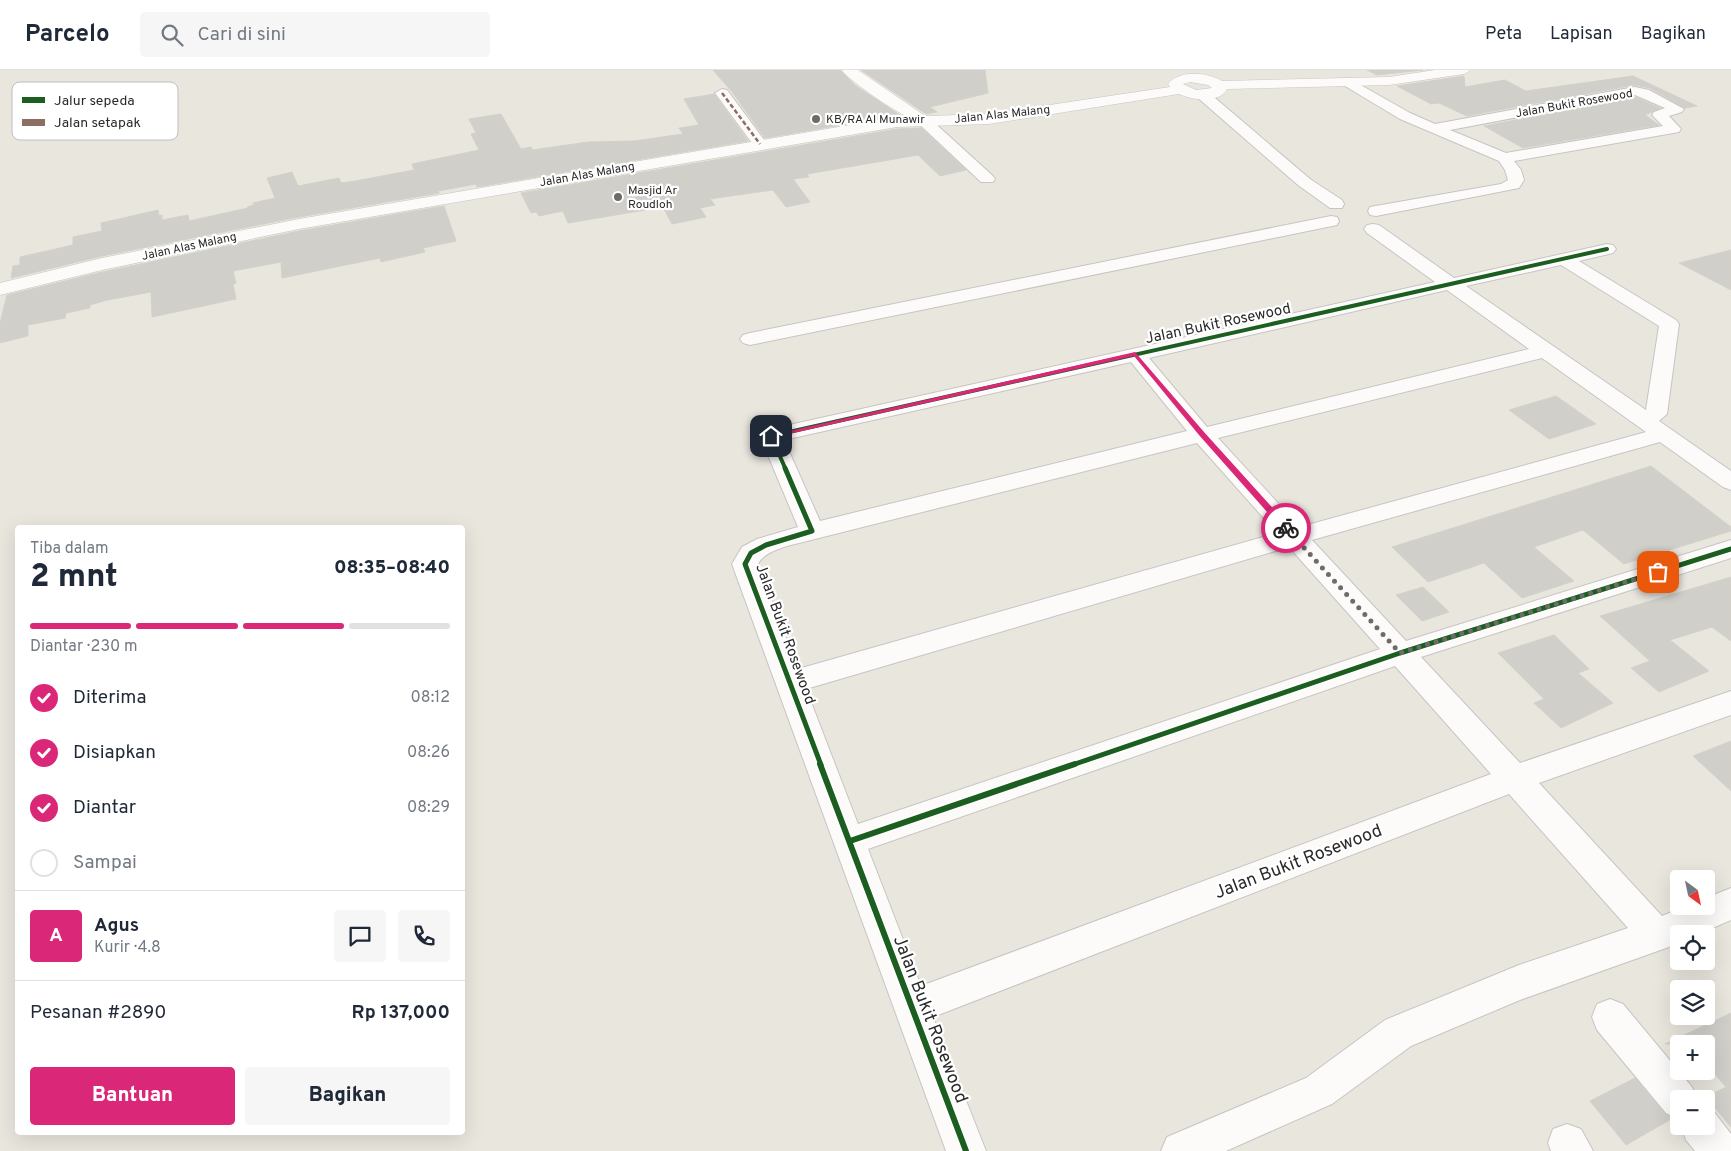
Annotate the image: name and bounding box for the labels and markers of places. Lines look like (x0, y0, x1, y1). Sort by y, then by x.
place label: KB/RA Al Munawir (826, 112, 925, 128)
marker: KB/RA Al Munawir (810, 113, 822, 125)
place label: Masjid Ar Roudloh (628, 183, 678, 213)
marker: Masjid Ar Roudloh (612, 191, 624, 203)
pin (750, 415, 792, 457)
pin (1637, 551, 1679, 593)

